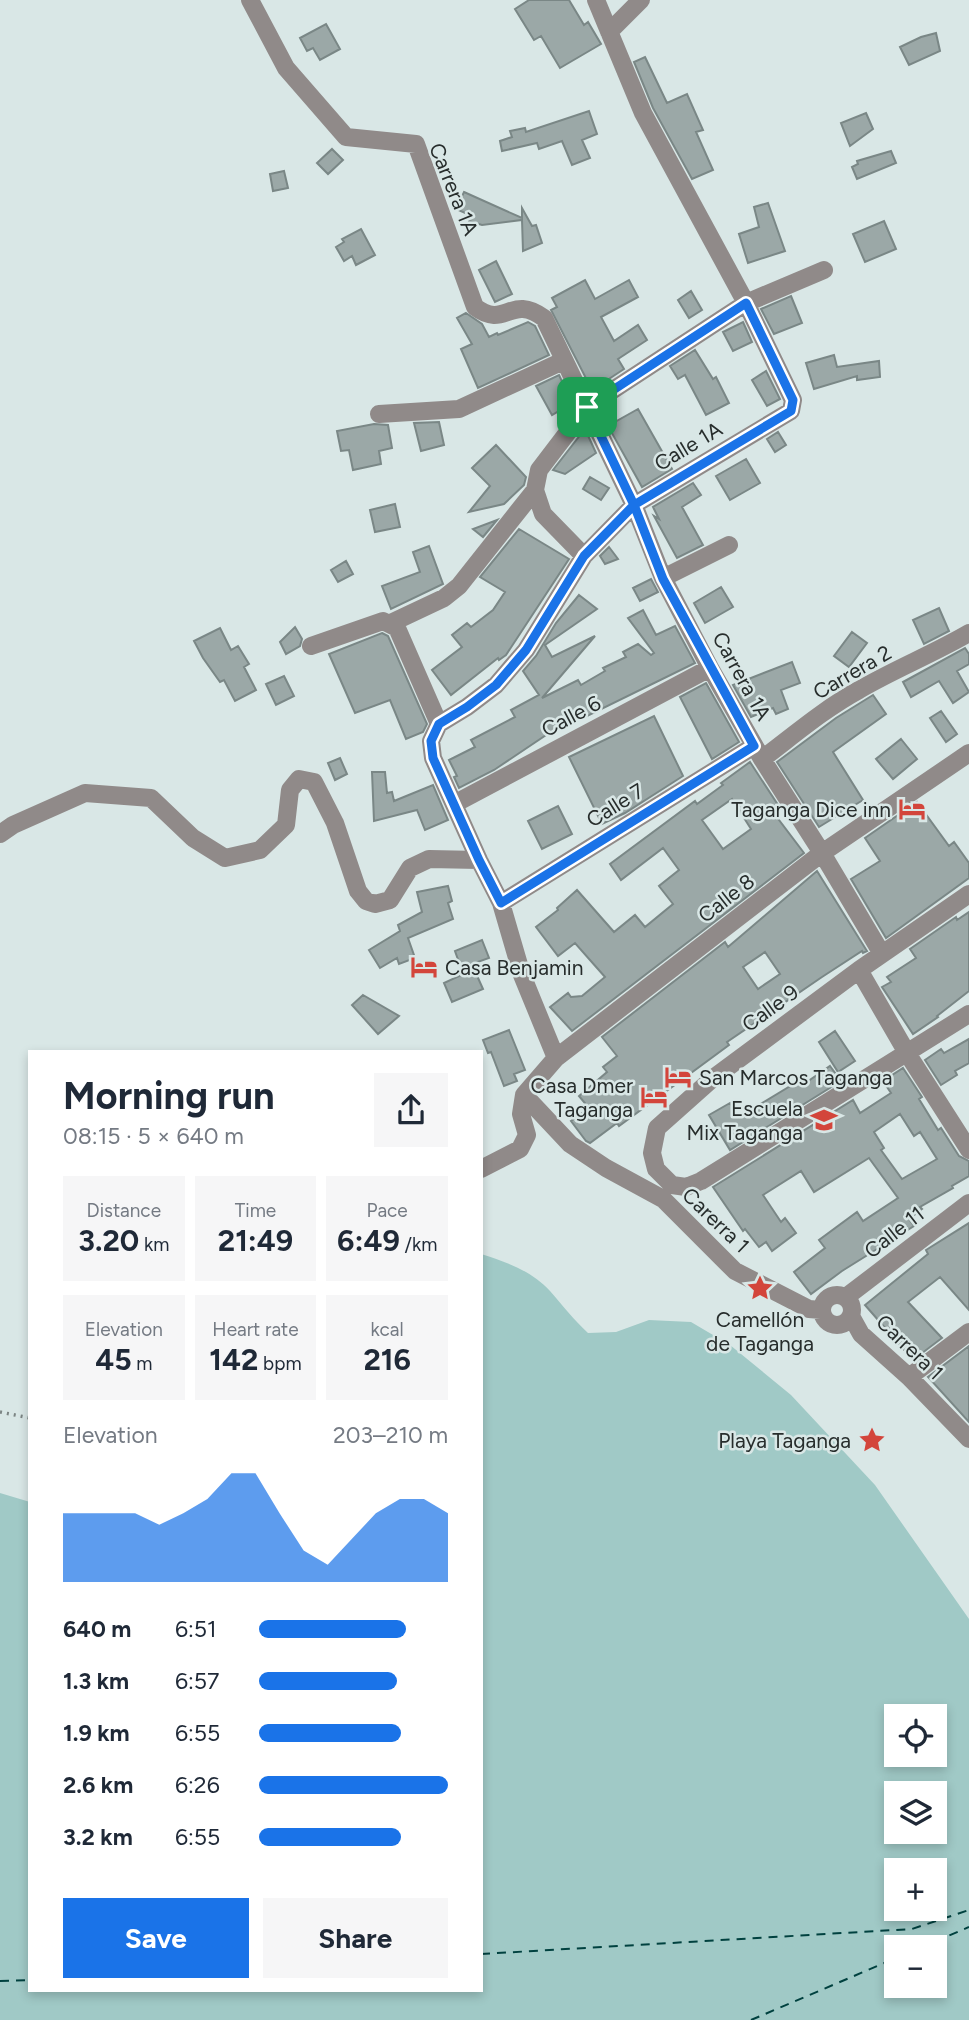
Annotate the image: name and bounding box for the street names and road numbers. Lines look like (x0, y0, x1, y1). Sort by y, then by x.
street label: Carrera 1A (424, 139, 484, 239)
street label: Calle 1A (650, 416, 726, 476)
street label: Carrera 1A (707, 627, 777, 725)
street label: Carrera 2 (808, 640, 896, 704)
street label: Calle 6 (537, 690, 605, 742)
street label: Calle 7 (582, 778, 648, 832)
street label: Calle 8 (693, 868, 759, 928)
street label: Calle 9 (737, 979, 803, 1037)
street label: Carerra 1 (677, 1182, 755, 1258)
street label: Calle 11 (859, 1201, 929, 1263)
street label: Carrera 1 (871, 1309, 949, 1385)

